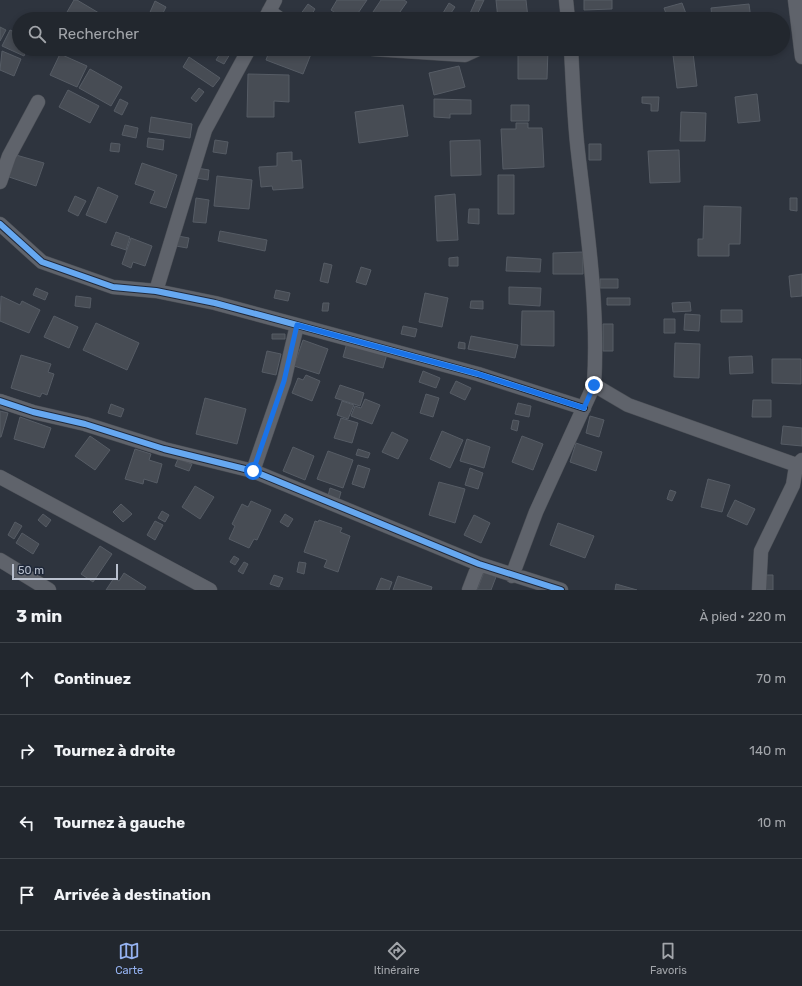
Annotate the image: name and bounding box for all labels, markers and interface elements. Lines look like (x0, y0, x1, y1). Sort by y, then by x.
search box (12, 12, 790, 56)
icon: search (26, 23, 48, 45)
text: Rechercher (58, 25, 139, 43)
route end (585, 376, 603, 394)
route start (244, 462, 262, 480)
scale bar (12, 562, 118, 581)
text: 50 m (18, 564, 44, 577)
text: 3 min (16, 606, 62, 626)
text: À pied · 220 m (700, 609, 786, 624)
icon: ahead (16, 668, 38, 690)
text: Continuez (54, 670, 131, 688)
text: 70 m (756, 671, 786, 686)
icon: right (16, 740, 38, 762)
text: Tournez à droite (54, 742, 175, 760)
text: 140 m (749, 743, 786, 758)
icon: left (16, 812, 38, 834)
text: Tournez à gauche (54, 814, 185, 832)
text: 10 m (757, 815, 786, 830)
icon: arrive (16, 884, 38, 906)
text: Arrivée à destination (54, 886, 211, 904)
tab: Carte (115, 940, 143, 977)
tab: Itinéraire (374, 940, 420, 977)
tab: Favoris (650, 940, 687, 977)

